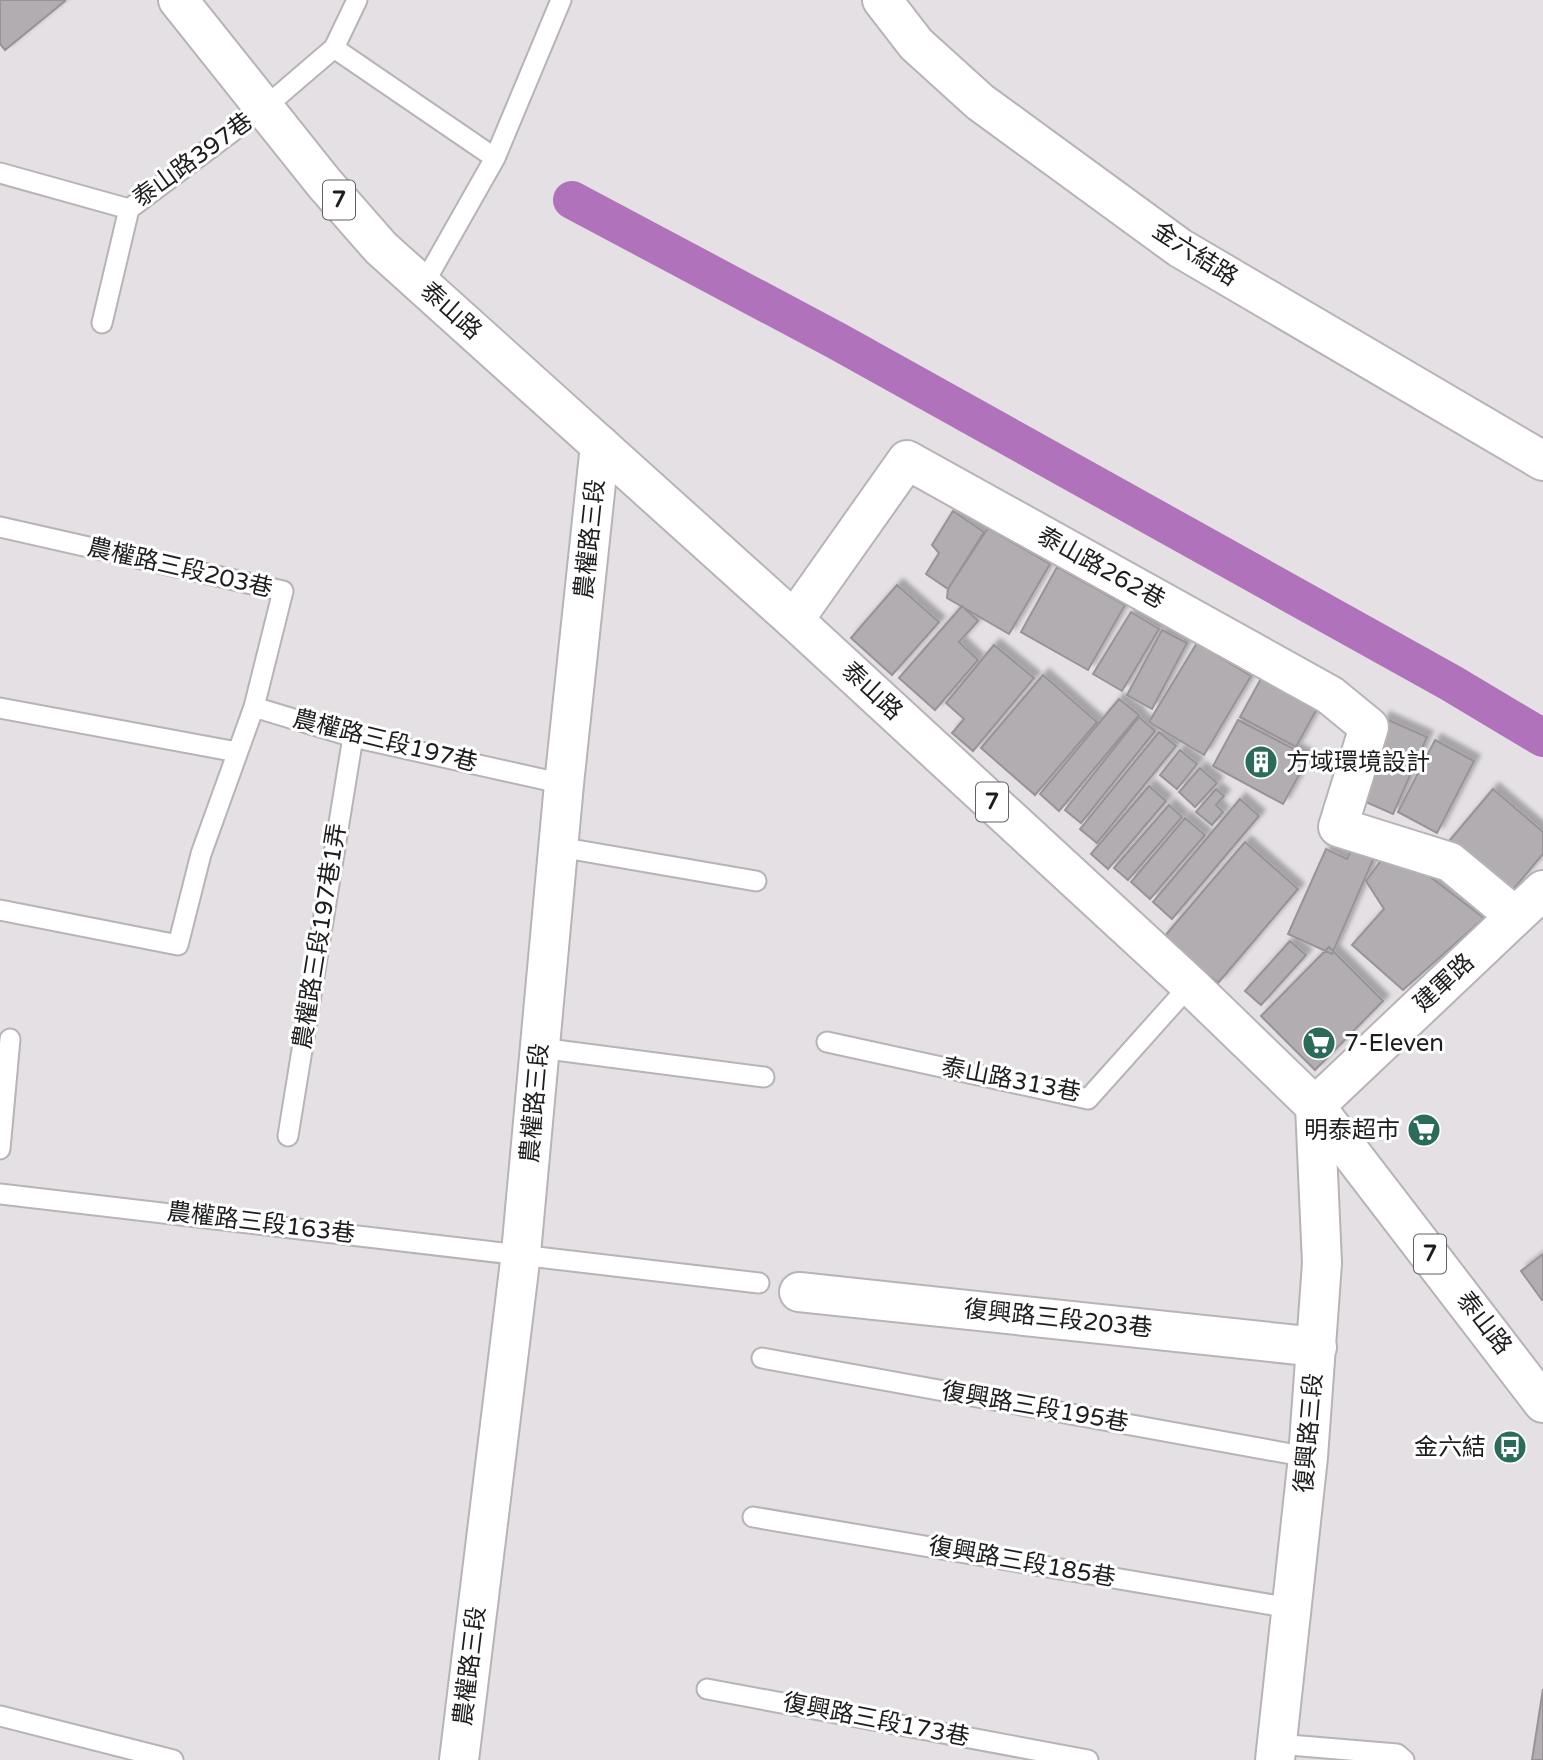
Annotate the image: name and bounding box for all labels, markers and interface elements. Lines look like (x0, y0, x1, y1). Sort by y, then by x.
street label: 泰山路397巷 (127, 107, 259, 213)
road number: 7 (323, 181, 355, 220)
street label: 金六結路 (1147, 216, 1243, 292)
street label: 泰山路 (415, 276, 487, 346)
street label: 農權路三段 (569, 478, 611, 600)
street label: 泰山路262巷 (1032, 521, 1170, 615)
street label: 農權路三段203巷 (85, 533, 275, 603)
street label: 泰山路 (836, 656, 908, 726)
street label: 農權路三段197巷 (290, 704, 480, 778)
building icon: 方域環境設計 (1242, 743, 1280, 781)
place label: 方域環境設計 (1286, 748, 1430, 777)
road number: 7 (976, 782, 1008, 822)
street label: 農權路三段197巷1弄 (288, 821, 352, 1051)
street label: 建軍路 (1408, 948, 1480, 1018)
supermarket icon: 7-Eleven (1300, 1024, 1338, 1062)
place label: 7-Eleven (1344, 1029, 1444, 1058)
street label: 農權路三段 (515, 1042, 555, 1164)
street label: 泰山路313巷 (939, 1052, 1083, 1108)
supermarket icon: 明泰超市 (1405, 1111, 1443, 1149)
place label: 明泰超市 (1304, 1116, 1400, 1145)
street label: 農權路三段163巷 (165, 1197, 357, 1249)
road number: 7 (1414, 1234, 1446, 1274)
street label: 泰山路 (1450, 1286, 1518, 1360)
street label: 復興路三段203巷 (962, 1295, 1154, 1343)
street label: 復興路三段 (1289, 1372, 1329, 1494)
street label: 復興路三段195巷 (939, 1376, 1131, 1438)
bus stop icon: 金六結 (1491, 1428, 1529, 1466)
place label: 金六結 (1414, 1433, 1486, 1462)
street label: 復興路三段185巷 (926, 1531, 1118, 1593)
street label: 農權路三段 (448, 1605, 492, 1727)
street label: 復興路三段173巷 (780, 1688, 972, 1752)

